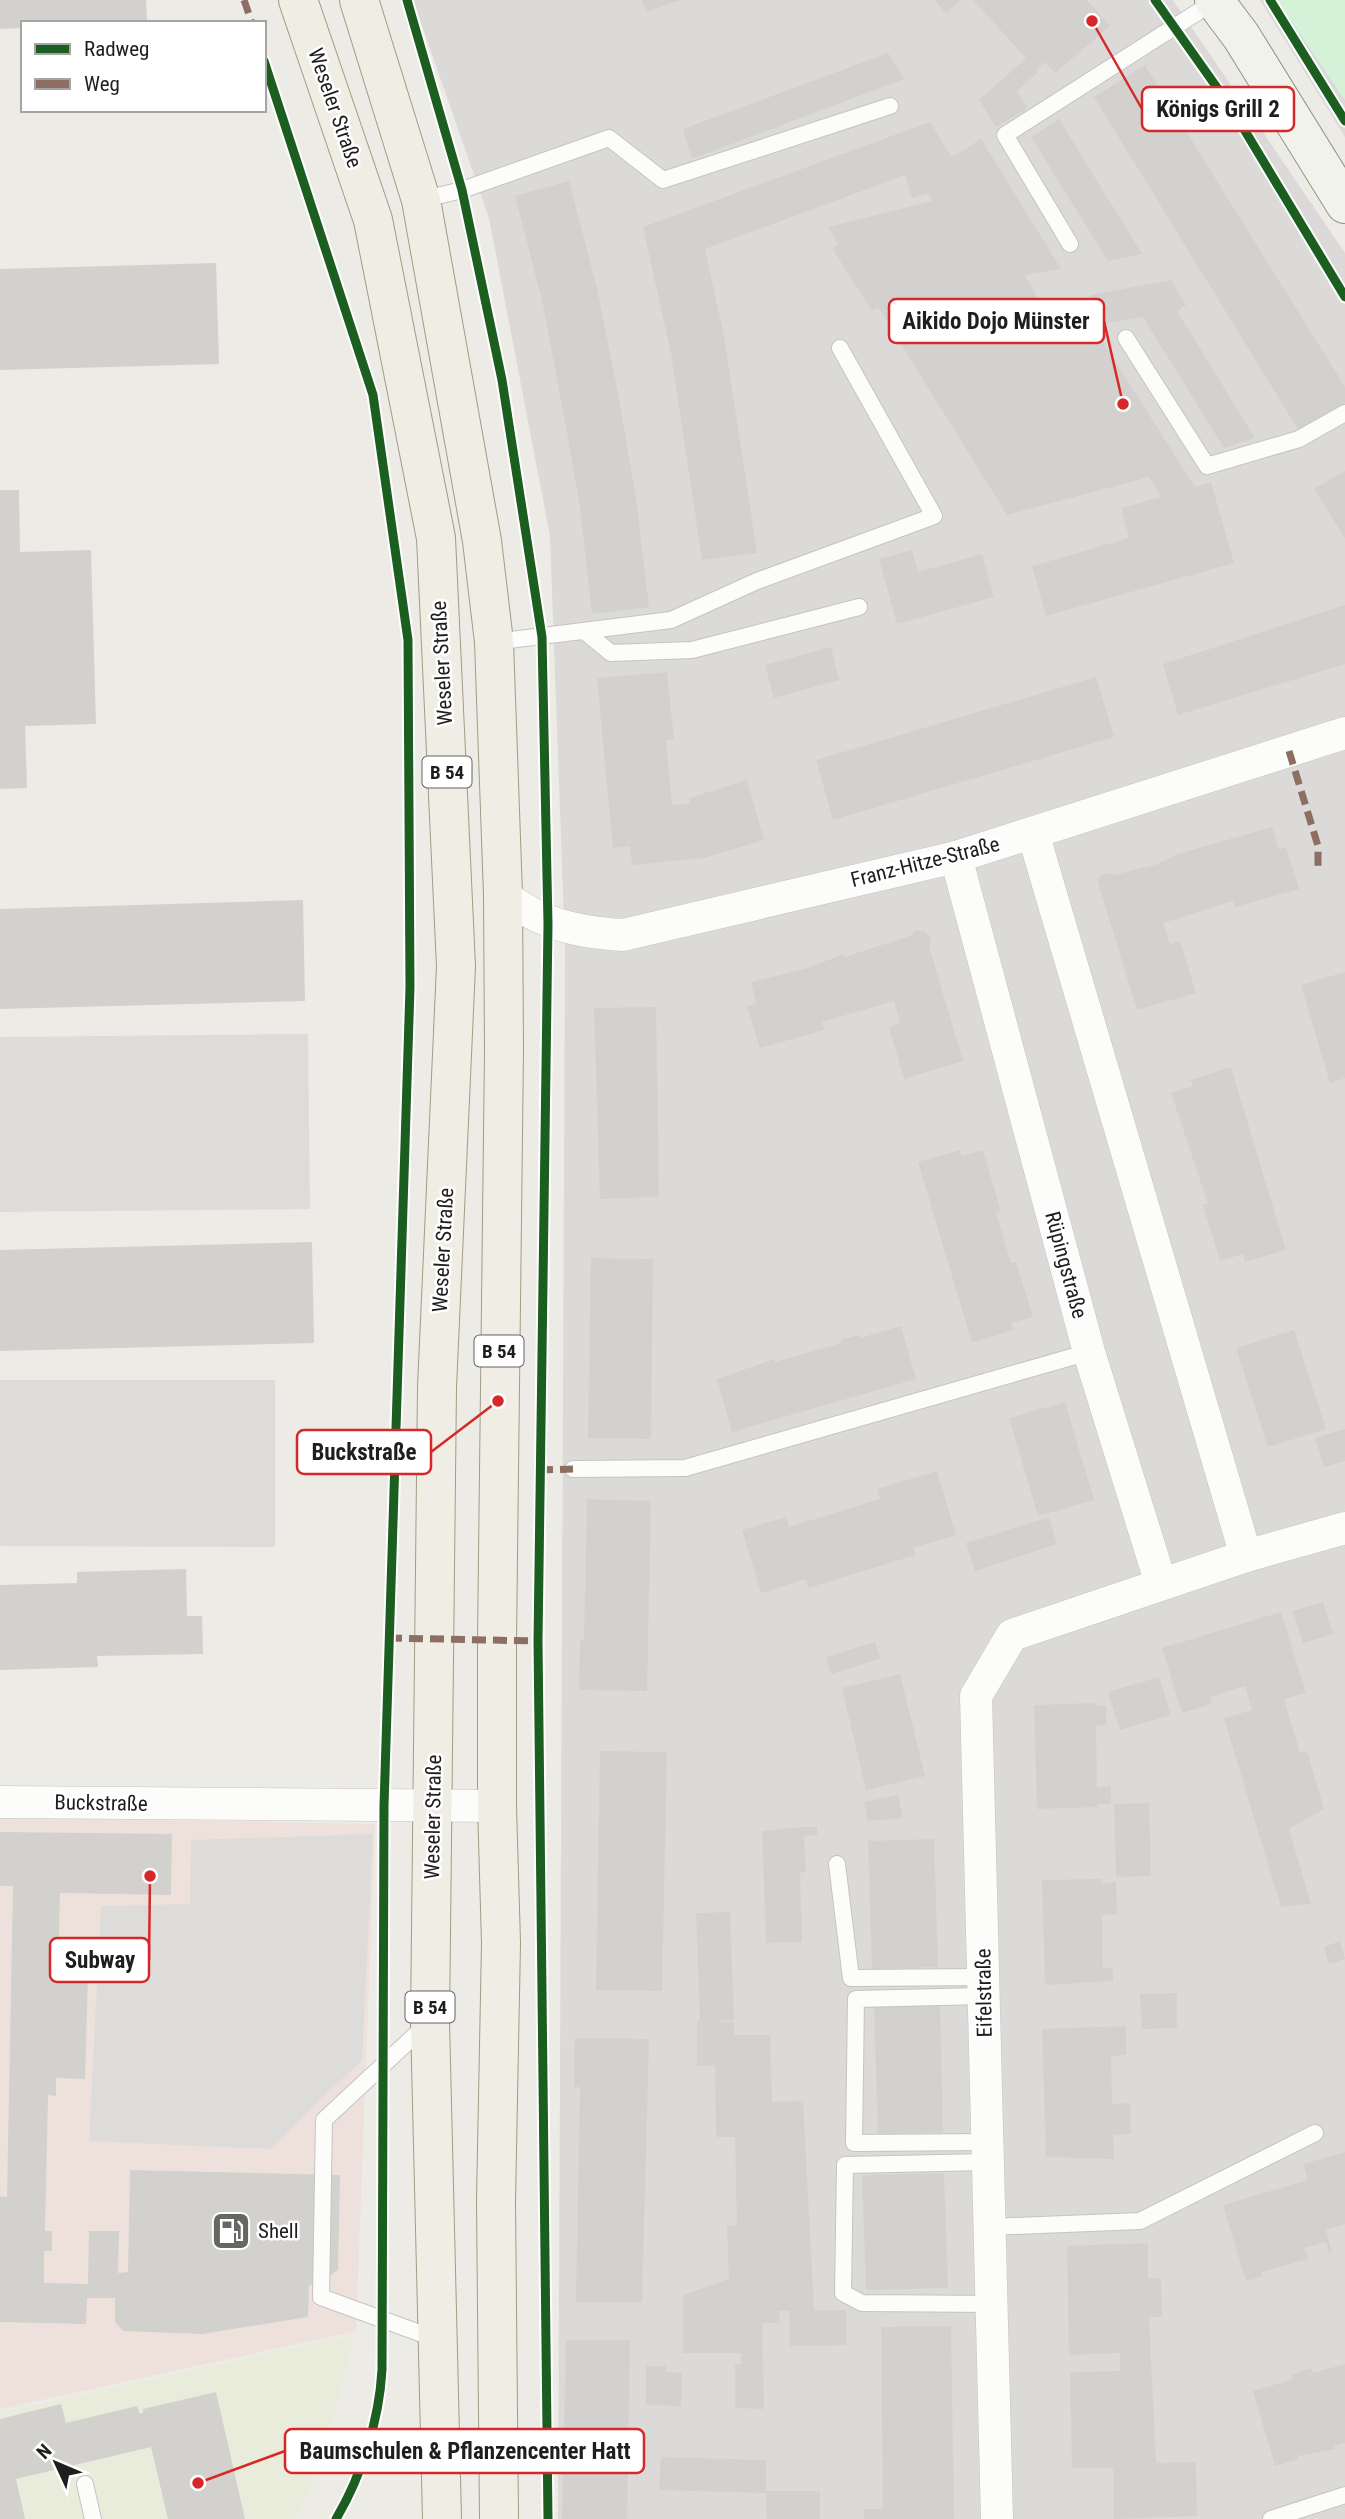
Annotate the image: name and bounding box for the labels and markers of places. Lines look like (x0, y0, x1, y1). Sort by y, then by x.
callout: Königs Grill 2 (1142, 87, 1294, 131)
callout: Aikido Dojo Münster (889, 299, 1104, 343)
callout: Buckstraße (297, 1430, 431, 1474)
callout: Subway (50, 1938, 149, 1982)
fuel station icon: Shell (210, 2210, 252, 2252)
place label: Shell (258, 2219, 299, 2243)
callout: Baumschulen & Pflanzencenter Hatt (285, 2429, 644, 2473)

